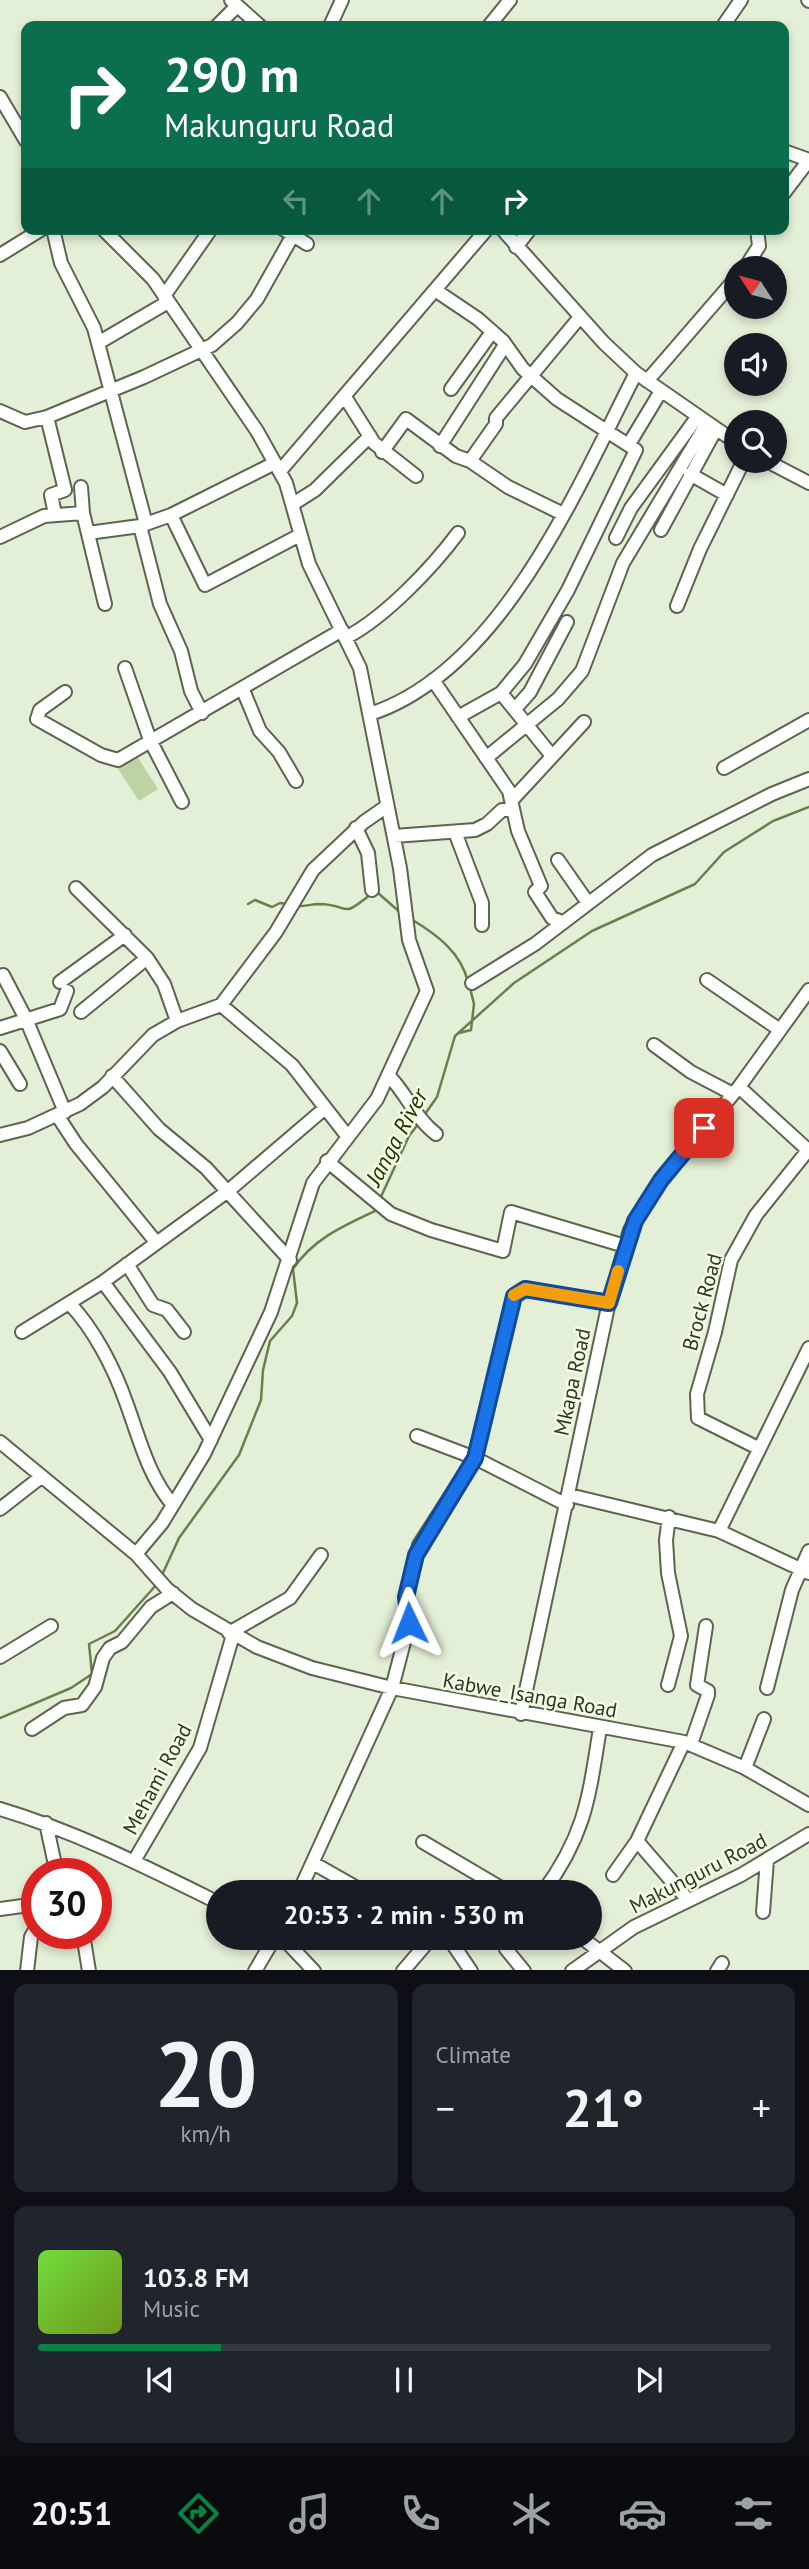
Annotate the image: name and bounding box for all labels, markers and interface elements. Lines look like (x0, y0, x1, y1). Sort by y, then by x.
text: 290 m (164, 42, 299, 106)
icon: right (49, 49, 140, 140)
text: Makunguru Road (164, 104, 394, 146)
icon: left (277, 182, 315, 220)
icon: ahead (350, 182, 388, 220)
icon: ahead (423, 182, 461, 220)
icon: right (496, 182, 534, 220)
north arrow (724, 256, 788, 318)
map controls (724, 256, 787, 473)
button: sound (724, 333, 787, 396)
button: search (724, 410, 787, 473)
water label: Janga River (358, 1082, 434, 1192)
pin (674, 1098, 734, 1158)
icon: arrive (685, 1109, 723, 1147)
street label: Brock Road (676, 1250, 728, 1354)
street label: Mkapa Road (547, 1326, 597, 1438)
position arrow (372, 1586, 446, 1660)
street label: Kabwe_Isanga Road (441, 1666, 619, 1724)
street label: Mehami Road (116, 1719, 198, 1839)
street label: Makunguru Road (625, 1827, 771, 1919)
speed limit sign: 30 (21, 1858, 112, 1949)
text: 20:53 · 2 min · 530 m (284, 1898, 524, 1931)
text: 20 (154, 2014, 257, 2132)
text: Climate (436, 2040, 511, 2069)
text: 21° (562, 2074, 644, 2141)
text: − (436, 2083, 455, 2132)
text: + (752, 2083, 771, 2132)
text: km/h (181, 2119, 231, 2148)
text: 103.8 FM (143, 2261, 249, 2294)
text: Music (143, 2294, 200, 2323)
icon: previous (141, 2361, 179, 2399)
icon: pause (385, 2361, 423, 2399)
icon: next (630, 2361, 668, 2399)
icon: directions (174, 2489, 223, 2538)
icon: music (285, 2489, 334, 2538)
icon: phone (396, 2489, 445, 2538)
icon: climate (507, 2489, 556, 2538)
icon: car (618, 2489, 667, 2538)
icon: filters (729, 2489, 778, 2538)
text: 20:51 (31, 2492, 112, 2534)

